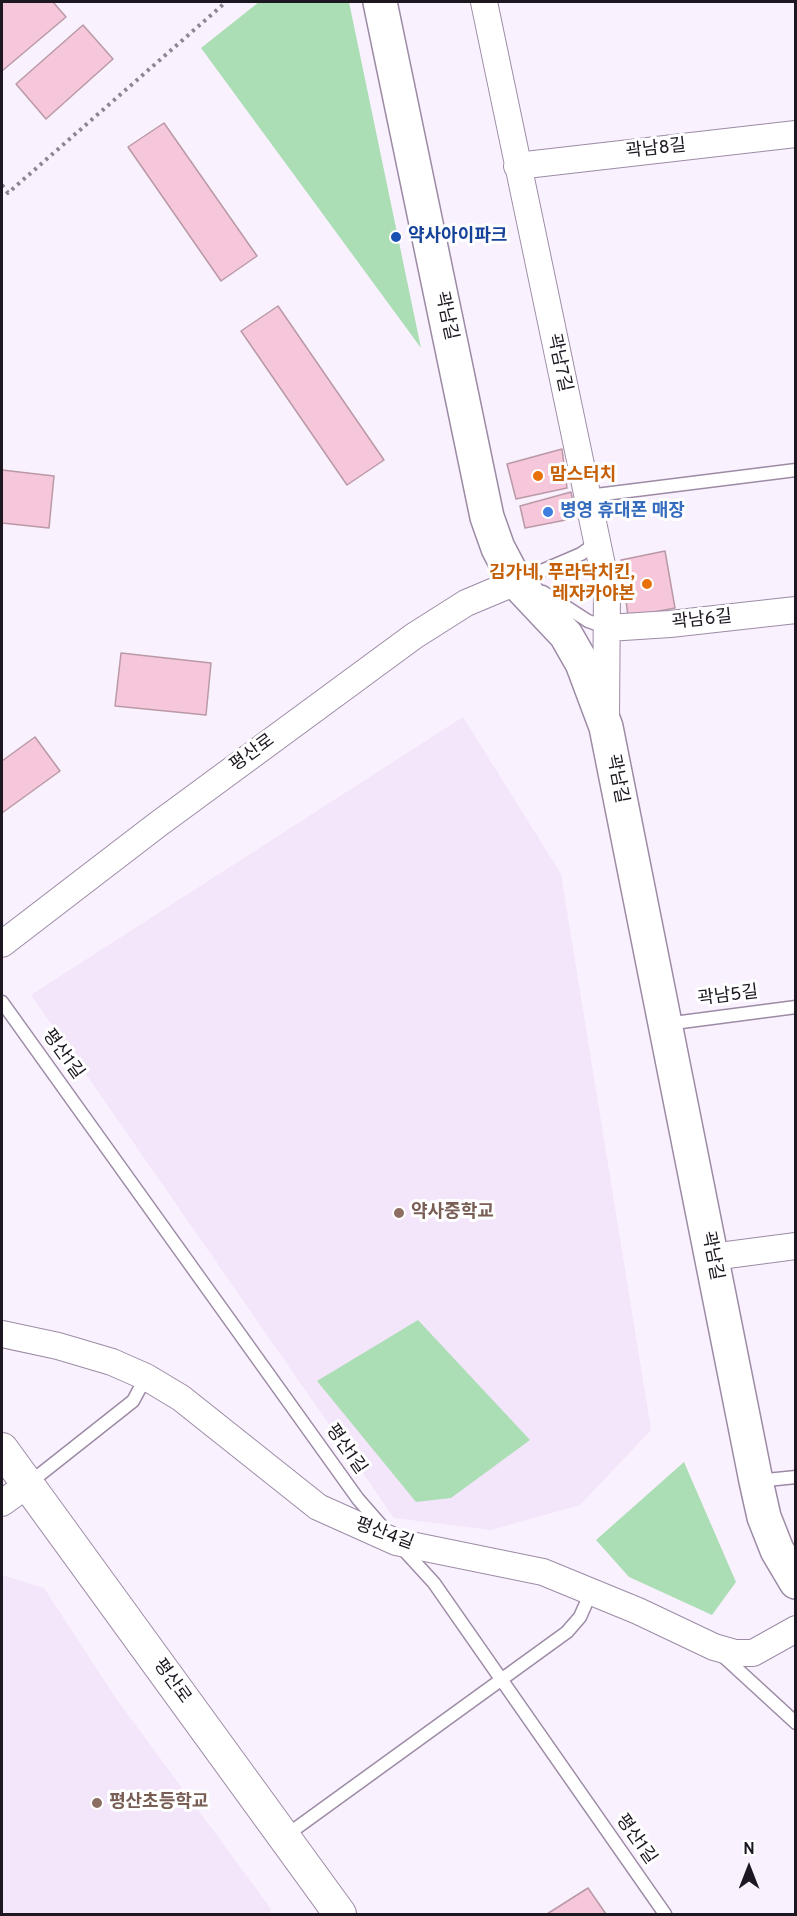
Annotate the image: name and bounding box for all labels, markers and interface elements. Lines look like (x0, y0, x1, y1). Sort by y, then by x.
street label: 곽남8길 (625, 136, 687, 164)
place label: 약사아이파크 (408, 226, 507, 248)
marker: 약사아이파크 (389, 230, 403, 244)
street label: 곽남길 (429, 289, 461, 343)
street label: 곽남7길 (541, 332, 575, 394)
place label: 맘스터치 (550, 465, 616, 487)
marker: 맘스터치 (531, 469, 545, 483)
place label: 병영 휴대폰 매장 (560, 501, 685, 523)
marker: 병영 휴대폰 매장 (541, 505, 555, 519)
place label: 김가네, 푸라닥치킨, 레자카야본 (489, 563, 635, 606)
marker: 김가네, 푸라닥치킨, 레자카야본 (640, 577, 654, 591)
street label: 곽남6길 (671, 607, 733, 635)
street label: 평산로 (227, 731, 279, 777)
street label: 곽남길 (601, 753, 631, 805)
street label: 곽남5길 (696, 983, 760, 1011)
street label: 평산1길 (37, 1026, 87, 1084)
place label: 약사중학교 (411, 1202, 494, 1224)
marker: 약사중학교 (392, 1206, 406, 1220)
street label: 곽남길 (696, 1230, 726, 1282)
street label: 평산1길 (320, 1421, 370, 1479)
street label: 평산4길 (352, 1514, 416, 1556)
street label: 평산로 (148, 1656, 194, 1708)
place label: 평산초등학교 (109, 1792, 208, 1814)
marker: 평산초등학교 (90, 1796, 104, 1810)
street label: 평산1길 (610, 1811, 660, 1869)
north arrow (719, 1838, 779, 1898)
text: N (743, 1840, 755, 1860)

